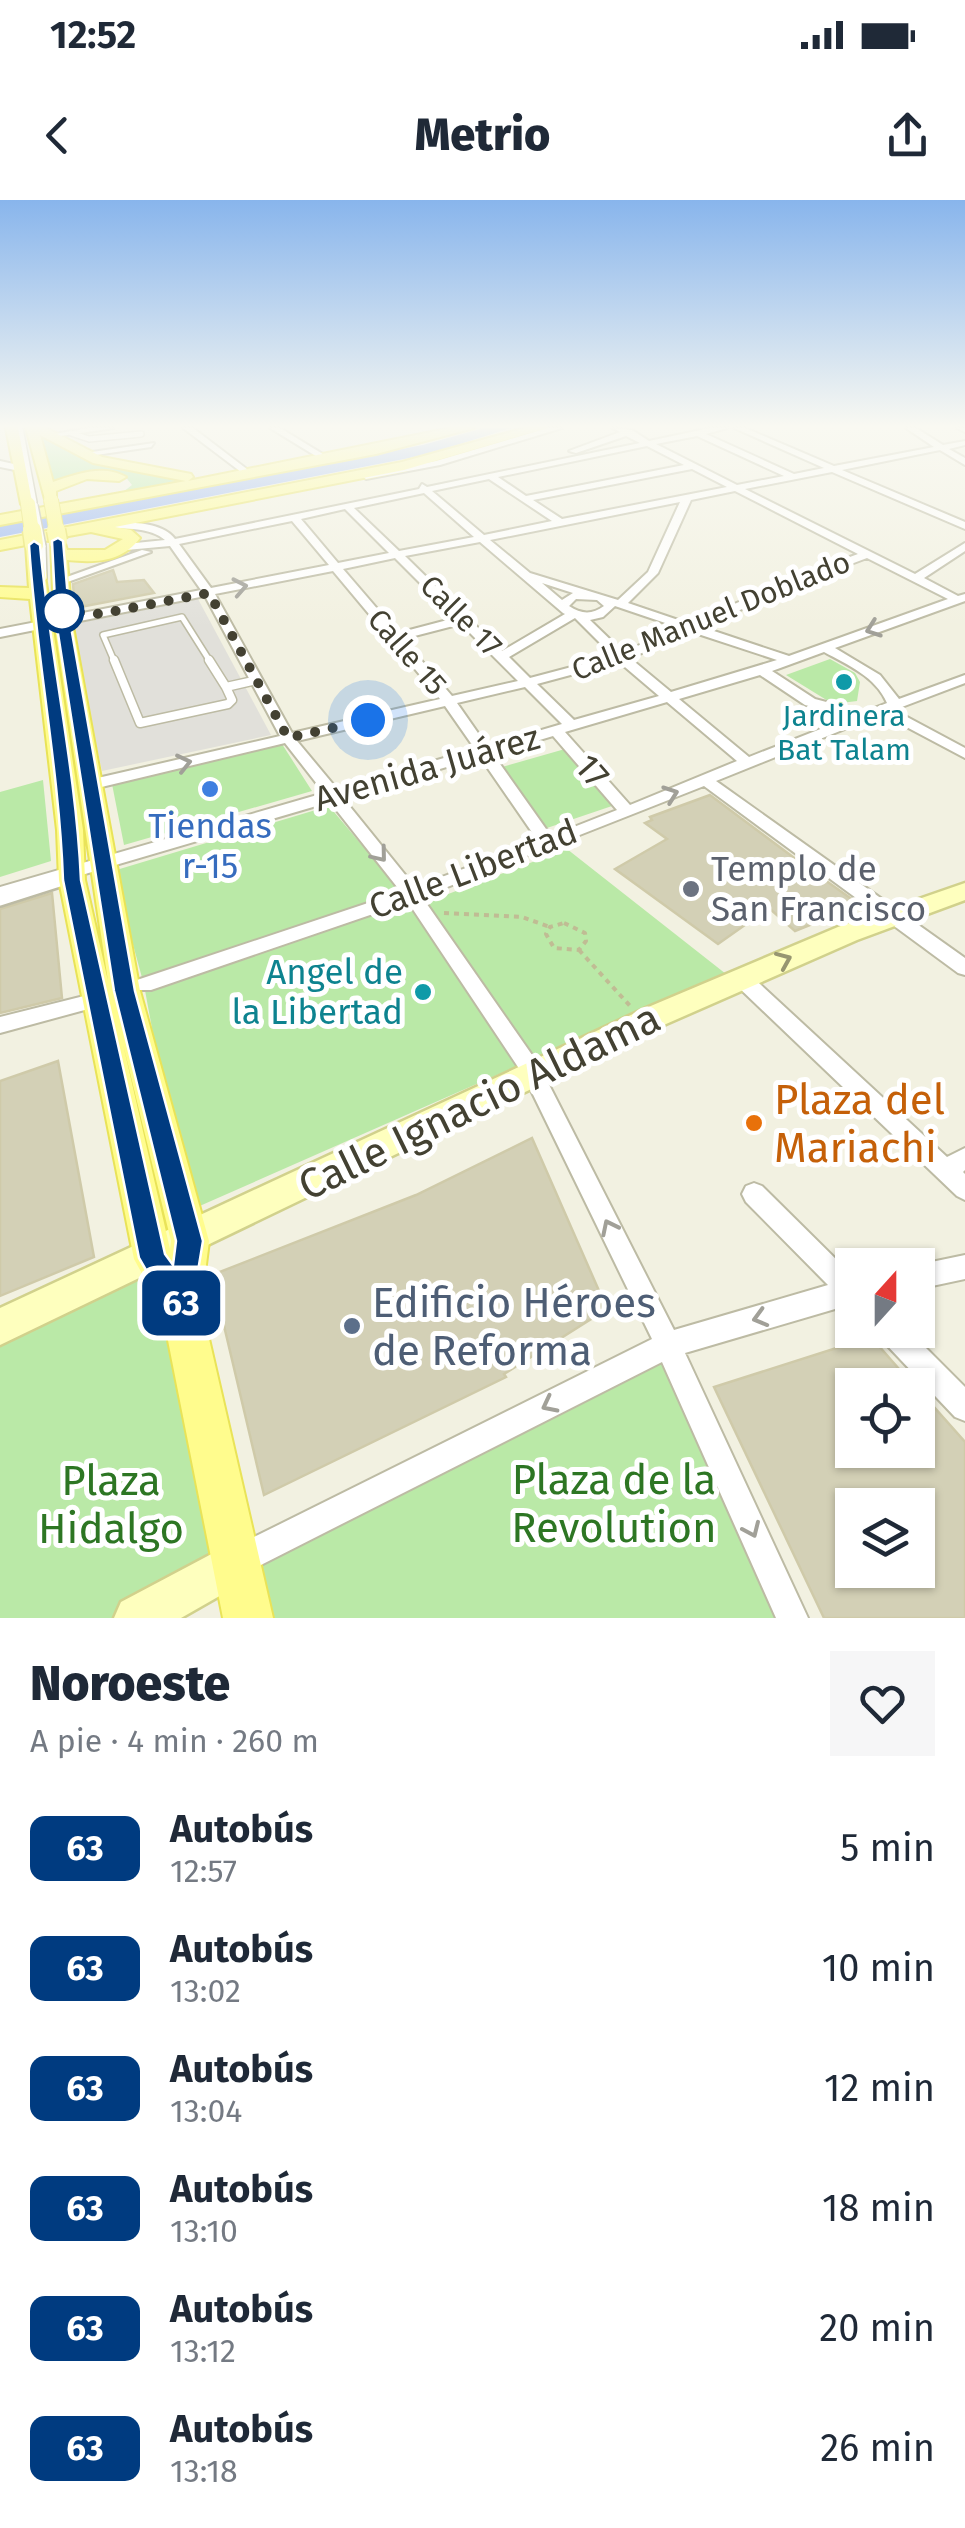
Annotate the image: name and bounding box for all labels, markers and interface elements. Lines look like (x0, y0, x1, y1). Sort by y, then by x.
text: 12:52 (50, 12, 136, 58)
icon: back (30, 108, 85, 163)
text: Metrio (415, 108, 550, 162)
icon: share (880, 108, 935, 163)
street label: Calle Manuel Doblado (567, 544, 855, 688)
street label: Calle 17 (413, 568, 509, 664)
one-way arrow (231, 578, 248, 599)
unlabelled marker (41, 590, 83, 632)
street label: Calle 15 (360, 602, 454, 702)
one-way arrow (866, 617, 883, 638)
marker: Jardinera Bat Talam (833, 671, 855, 693)
your location (343, 695, 393, 745)
place label: Jardinera Bat Talam (777, 698, 911, 768)
street label: Avenida Juárez (309, 716, 545, 820)
street label: 17 (566, 746, 618, 796)
one-way arrow (175, 754, 192, 775)
marker: Tiendas r-15 (199, 778, 221, 800)
one-way arrow (661, 786, 678, 806)
place label: Tiendas r-15 (148, 805, 272, 887)
street label: Calle Libertad (363, 810, 583, 928)
one-way arrow (368, 844, 386, 862)
place label: Templo de San Francisco (711, 848, 926, 930)
marker: Templo de San Francisco (680, 878, 702, 900)
place label: Angel de la Libertad (232, 951, 403, 1033)
one-way arrow (774, 952, 792, 972)
marker: Angel de la Libertad (412, 981, 434, 1003)
street label: Calle Ignacio Aldama (290, 993, 668, 1211)
place label: Plaza del Mariachi (774, 1075, 945, 1173)
marker: Plaza del Mariachi (743, 1112, 765, 1134)
one-way arrow (602, 1219, 621, 1237)
north arrow (835, 1248, 935, 1348)
map controls (835, 1248, 935, 1588)
line badge: 63 (136, 1270, 226, 1336)
place label: Edificio Héroes de Reforma (372, 1278, 656, 1376)
text: 63 (162, 1282, 200, 1324)
one-way arrow (752, 1306, 769, 1327)
marker: Edificio Héroes de Reforma (341, 1315, 363, 1337)
button: locate (835, 1368, 935, 1468)
one-way arrow (542, 1392, 560, 1412)
park label: Plaza de la Revolution (511, 1455, 717, 1553)
park label: Plaza Hidalgo (38, 1456, 184, 1554)
button: layers (835, 1488, 935, 1588)
one-way arrow (739, 1520, 759, 1538)
button: heart (830, 1651, 935, 1756)
text: Noroeste (30, 1655, 230, 1713)
text: A pie · 4 min · 260 m (30, 1722, 319, 1760)
text: Autobús (170, 1806, 313, 1852)
text: 5 min (840, 1825, 935, 1871)
text: 63 (66, 1827, 104, 1869)
text: 12:57 (170, 1852, 237, 1890)
text: Autobús (170, 1926, 313, 1972)
text: 10 min (822, 1945, 935, 1991)
text: 63 (66, 1947, 104, 1989)
text: 13:02 (170, 1972, 241, 2010)
text: Autobús (170, 2046, 313, 2092)
text: 12 min (824, 2065, 935, 2111)
text: 63 (66, 2067, 104, 2109)
text: 13:04 (170, 2092, 242, 2130)
text: Autobús (170, 2166, 313, 2212)
text: 18 min (822, 2185, 935, 2231)
text: 63 (66, 2187, 104, 2229)
text: 13:10 (170, 2212, 238, 2250)
text: Autobús (170, 2286, 313, 2332)
text: 20 min (819, 2305, 935, 2351)
text: 63 (66, 2307, 104, 2349)
text: 13:12 (170, 2332, 236, 2370)
text: Autobús (170, 2406, 313, 2452)
text: 26 min (820, 2425, 935, 2471)
text: 63 (66, 2427, 104, 2469)
text: 13:18 (170, 2452, 238, 2490)

